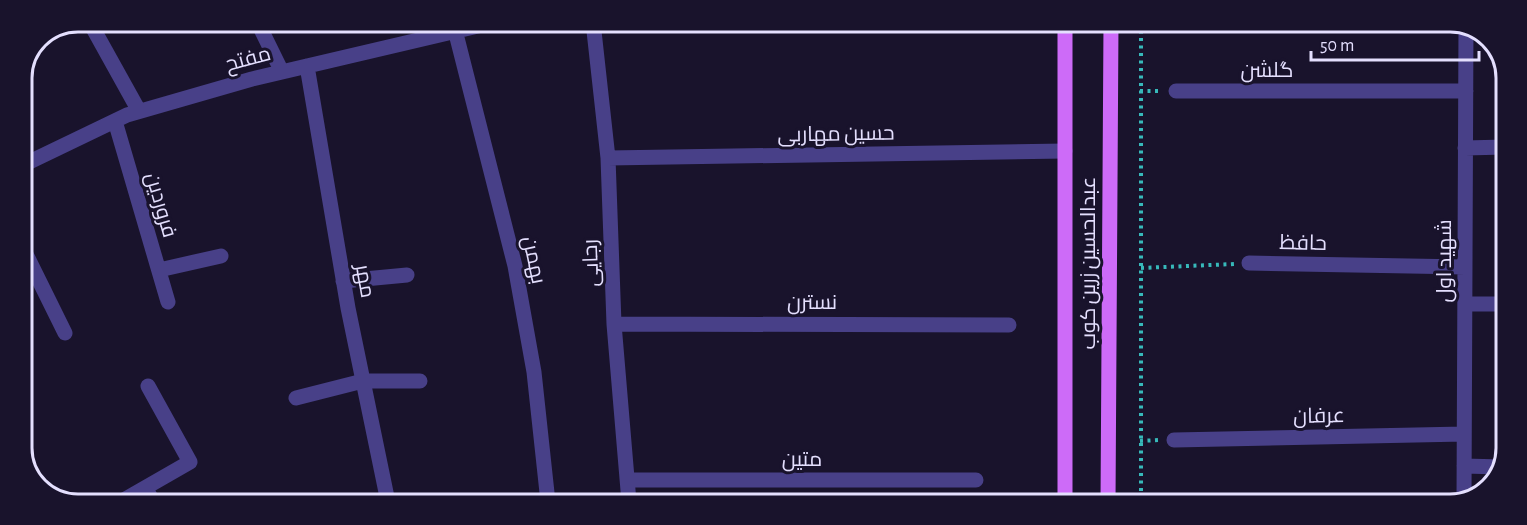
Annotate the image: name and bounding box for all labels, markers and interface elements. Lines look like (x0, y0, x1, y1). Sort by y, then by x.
scale bar (1311, 24, 1479, 62)
text: 50 m (1320, 37, 1354, 55)
street label: مفتح (223, 43, 274, 78)
street label: گلشن (1241, 60, 1293, 83)
street label: حسین مهاربی (777, 122, 895, 148)
street label: فروردین (140, 170, 180, 240)
street label: عبدالحسین زرین کوب (1078, 177, 1101, 349)
street label: شهید اول (1434, 219, 1457, 303)
street label: حافظ (1279, 232, 1327, 254)
street label: بهمن (517, 234, 549, 286)
street label: رجایی (580, 239, 604, 287)
street label: مهر (350, 262, 378, 300)
street label: نسترن (787, 292, 837, 315)
street label: عرفان (1293, 405, 1345, 429)
street label: متین (782, 449, 822, 472)

